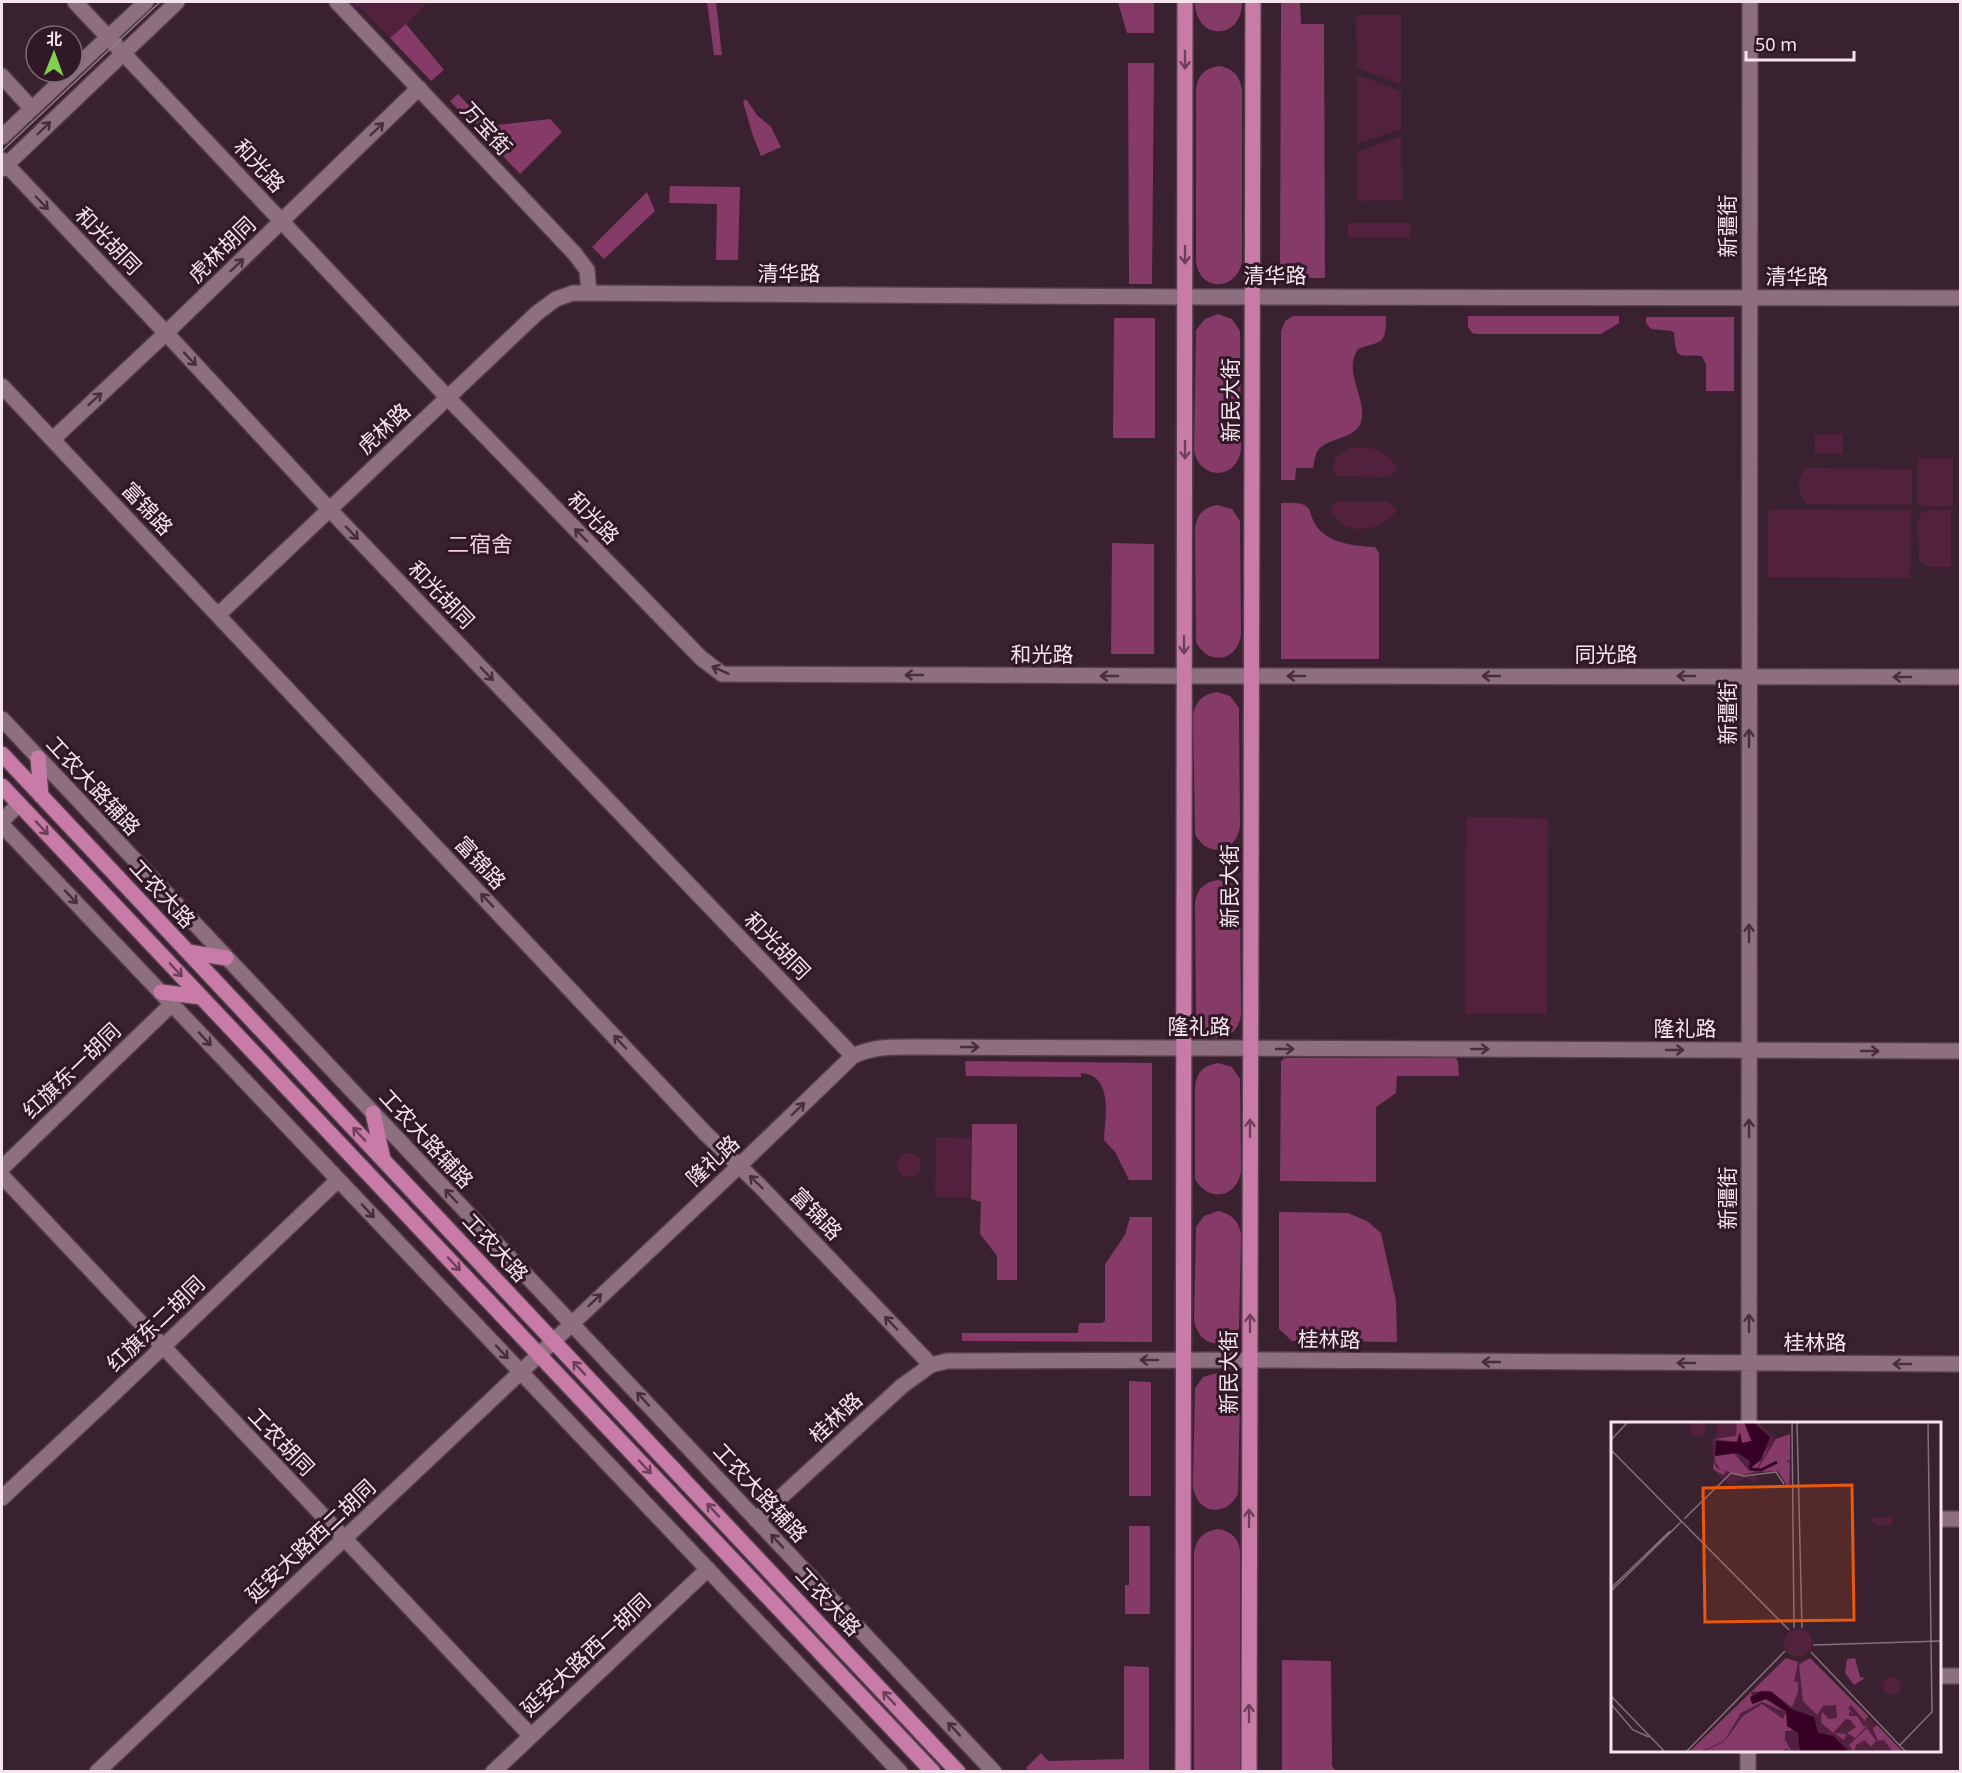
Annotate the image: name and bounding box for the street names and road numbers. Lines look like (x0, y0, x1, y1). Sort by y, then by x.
street label: 万宝街 (455, 96, 518, 161)
street label: 和光路 (228, 133, 291, 198)
street label: 新疆街 (1713, 195, 1741, 258)
street label: 和光胡同 (69, 200, 148, 280)
street label: 虎林胡同 (181, 210, 261, 289)
street label: 清华路 (758, 259, 821, 287)
street label: 清华路 (1244, 261, 1307, 289)
street label: 清华路 (1766, 262, 1829, 290)
street label: 新民大街 (1216, 358, 1244, 442)
street label: 虎林路 (351, 397, 416, 460)
street label: 富锦路 (116, 476, 179, 541)
street label: 和光路 (562, 485, 626, 550)
street label: 和光胡同 (402, 554, 481, 634)
street label: 和光路 (1011, 640, 1074, 668)
street label: 同光路 (1575, 640, 1638, 668)
street label: 新疆街 (1713, 682, 1741, 745)
street label: 工农大路辅路 (41, 730, 147, 841)
street label: 富锦路 (449, 830, 512, 895)
street label: 新民大街 (1215, 844, 1243, 928)
street label: 工农大路 (124, 853, 202, 934)
street label: 和光胡同 (738, 905, 817, 985)
street label: 隆礼路 (1168, 1012, 1231, 1040)
street label: 隆礼路 (1654, 1014, 1717, 1042)
street label: 红旗东一胡同 (16, 1016, 126, 1124)
street label: 工农大路辅路 (374, 1083, 480, 1194)
street label: 隆礼路 (680, 1129, 745, 1192)
street label: 新疆街 (1713, 1167, 1741, 1230)
street label: 富锦路 (785, 1181, 849, 1246)
street label: 工农大路 (457, 1207, 535, 1288)
street label: 红旗东二胡同 (100, 1269, 210, 1377)
street label: 桂林路 (1297, 1324, 1361, 1354)
street label: 桂林路 (1784, 1328, 1847, 1356)
street label: 新民大街 (1214, 1330, 1242, 1414)
street label: 桂林路 (803, 1386, 868, 1449)
street label: 工农胡同 (242, 1401, 321, 1481)
street label: 工农大路辅路 (708, 1437, 814, 1548)
street label: 延安大路西二胡同 (239, 1473, 381, 1608)
street label: 工农大路 (790, 1561, 868, 1642)
street label: 延安大路西一胡同 (514, 1587, 656, 1722)

